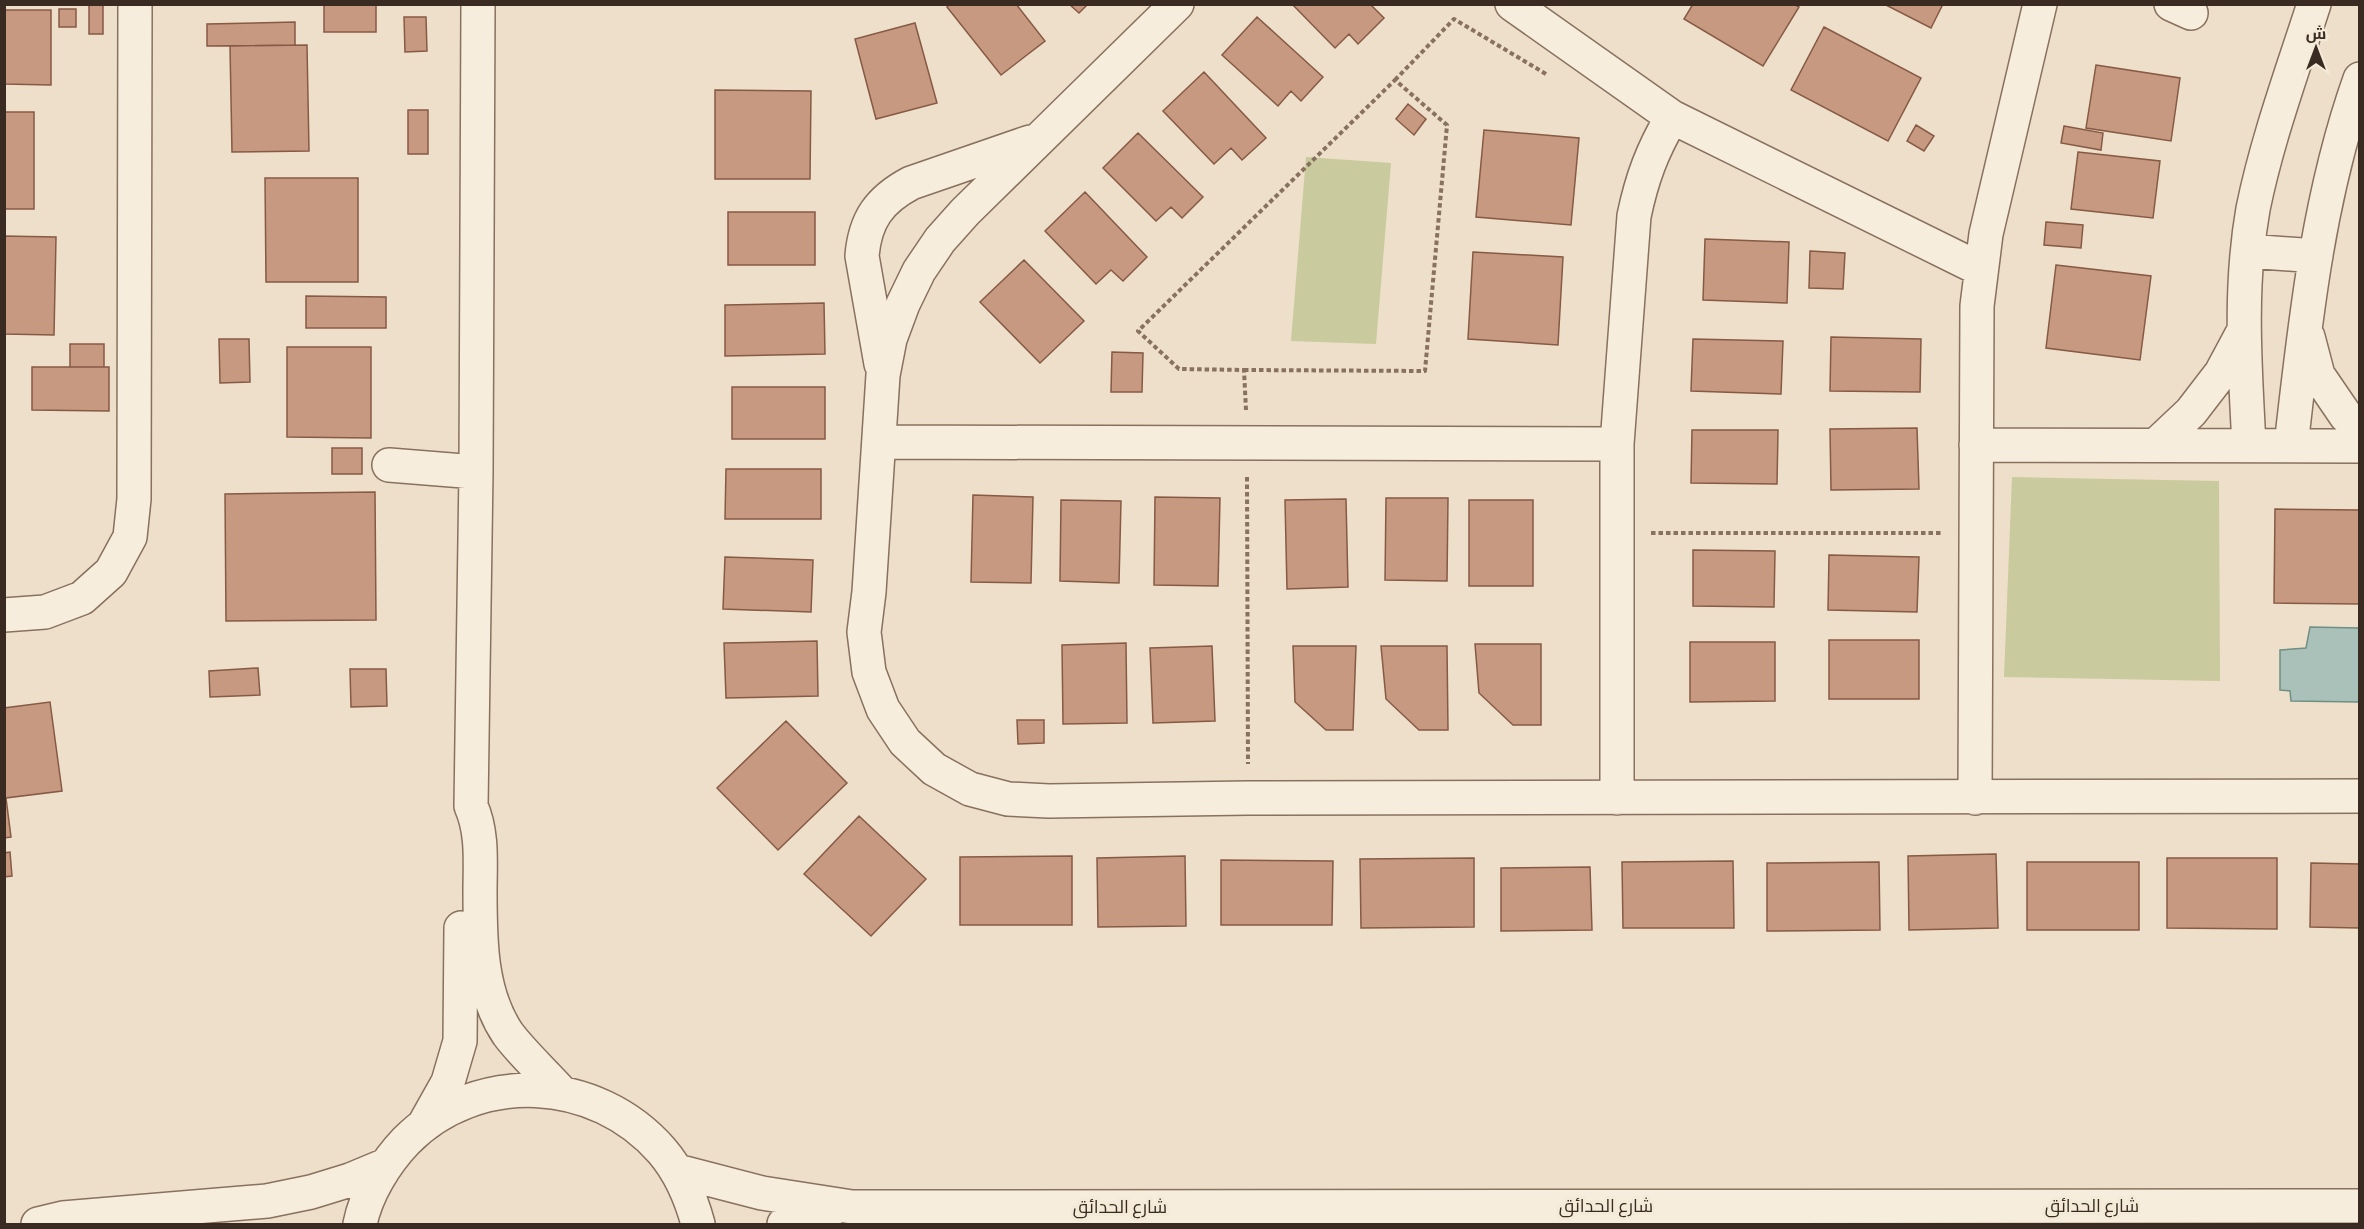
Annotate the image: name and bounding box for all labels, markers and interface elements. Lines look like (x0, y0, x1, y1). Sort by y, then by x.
north arrow (2286, 18, 2346, 78)
text: ش (2306, 25, 2326, 43)
street label: شارع الحدائق (1559, 1196, 1653, 1218)
street label: شارع الحدائق (2045, 1196, 2139, 1218)
street label: شارع الحدائق (1073, 1197, 1167, 1219)

